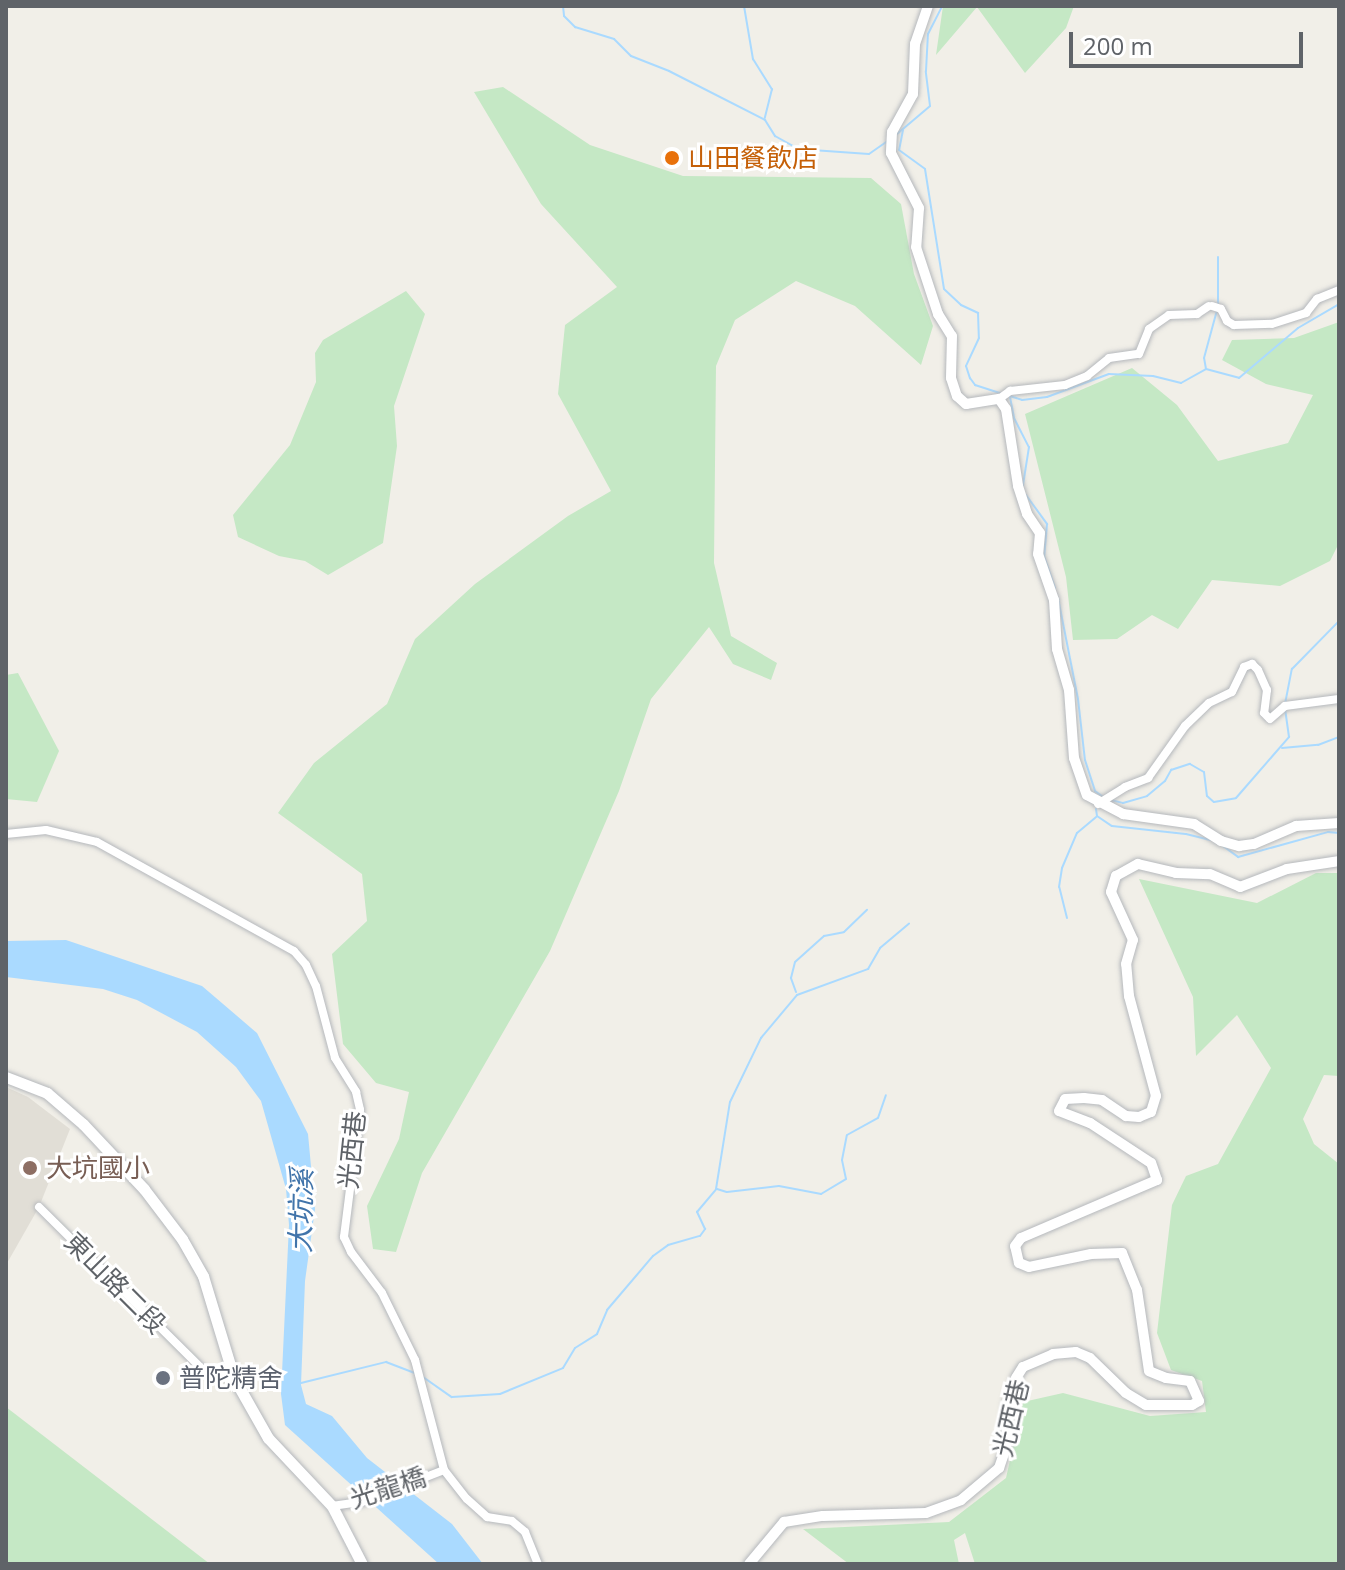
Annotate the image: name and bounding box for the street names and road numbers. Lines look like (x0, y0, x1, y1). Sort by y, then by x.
street label: 光西巷 (332, 1110, 372, 1190)
street label: 東山路二段 (58, 1226, 172, 1340)
street label: 光西巷 (987, 1376, 1035, 1460)
street label: 光龍橋 (346, 1461, 430, 1515)

